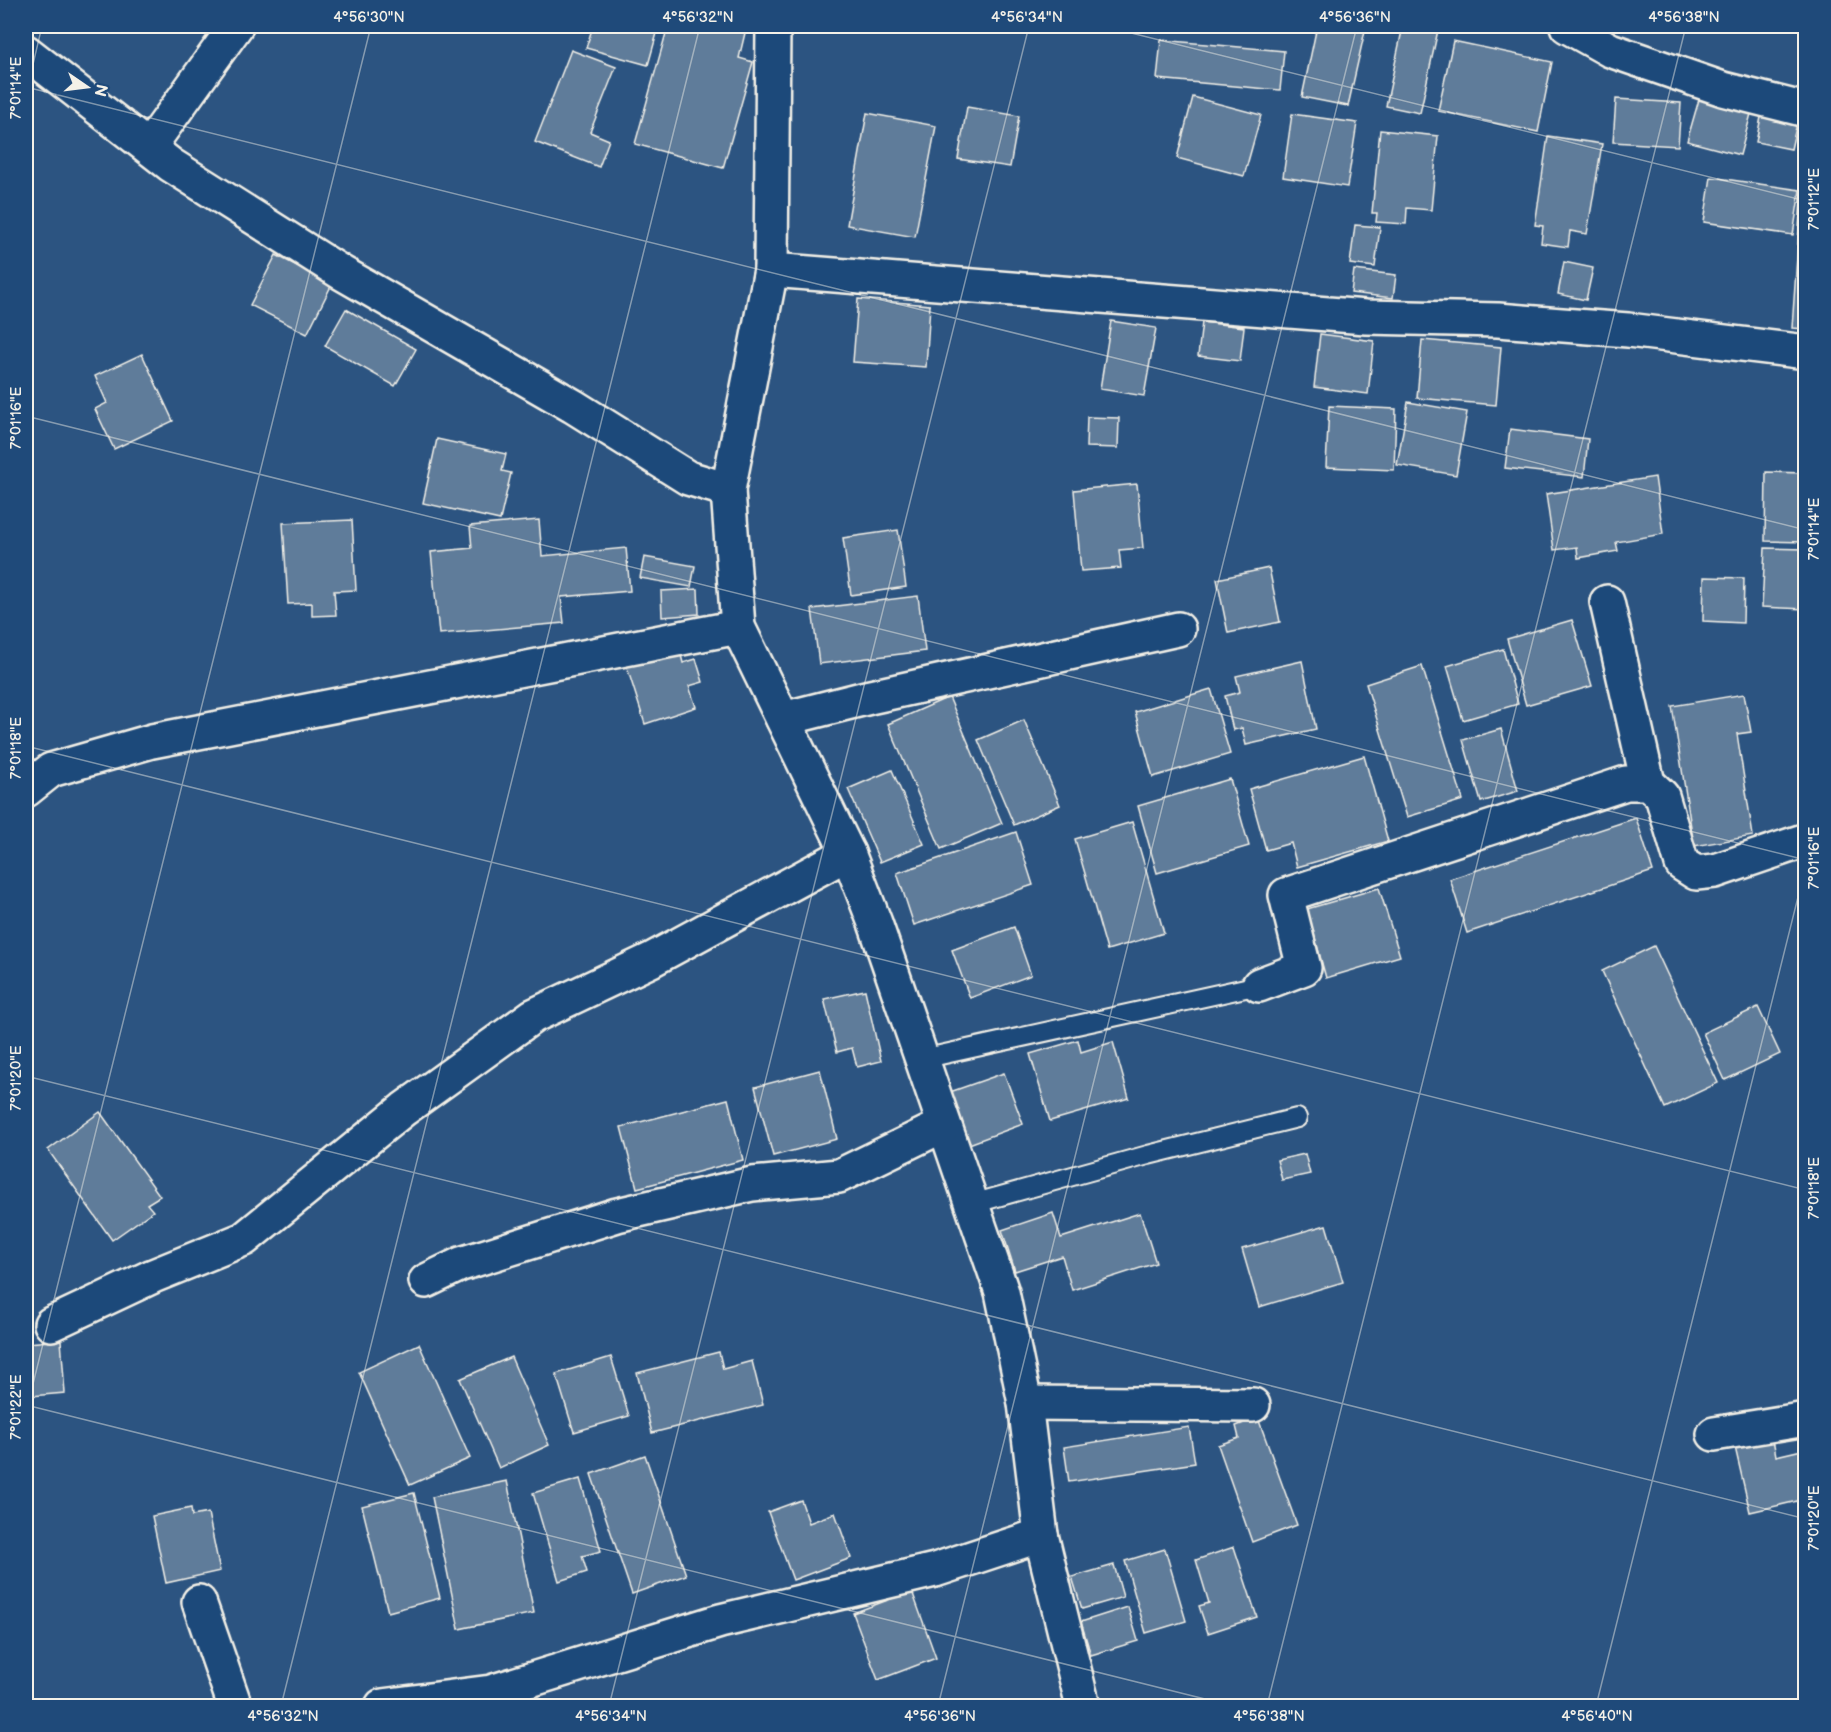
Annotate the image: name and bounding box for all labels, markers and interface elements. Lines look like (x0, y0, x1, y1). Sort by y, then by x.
text: 4°56'30"N (333, 8, 405, 27)
text: 4°56'32"N (662, 8, 734, 27)
text: 4°56'34"N (991, 8, 1063, 27)
text: 4°56'36"N (1319, 8, 1391, 27)
text: 4°56'38"N (1648, 8, 1720, 27)
text: 7°01'14"E (7, 57, 26, 119)
north arrow (57, 57, 117, 117)
text: N (89, 82, 111, 98)
text: 7°01'12"E (1805, 168, 1824, 230)
text: 7°01'16"E (7, 387, 26, 449)
text: 7°01'14"E (1805, 498, 1824, 560)
text: 7°01'18"E (7, 717, 26, 779)
text: 7°01'16"E (1805, 827, 1824, 889)
text: 7°01'20"E (7, 1045, 26, 1111)
text: 7°01'18"E (1805, 1157, 1824, 1219)
text: 7°01'22"E (7, 1374, 26, 1440)
text: 7°01'20"E (1805, 1485, 1824, 1551)
text: 4°56'32"N (247, 1707, 319, 1726)
text: 4°56'34"N (575, 1707, 647, 1726)
text: 4°56'36"N (904, 1707, 976, 1726)
text: 4°56'38"N (1233, 1707, 1305, 1726)
text: 4°56'40"N (1561, 1707, 1633, 1726)

